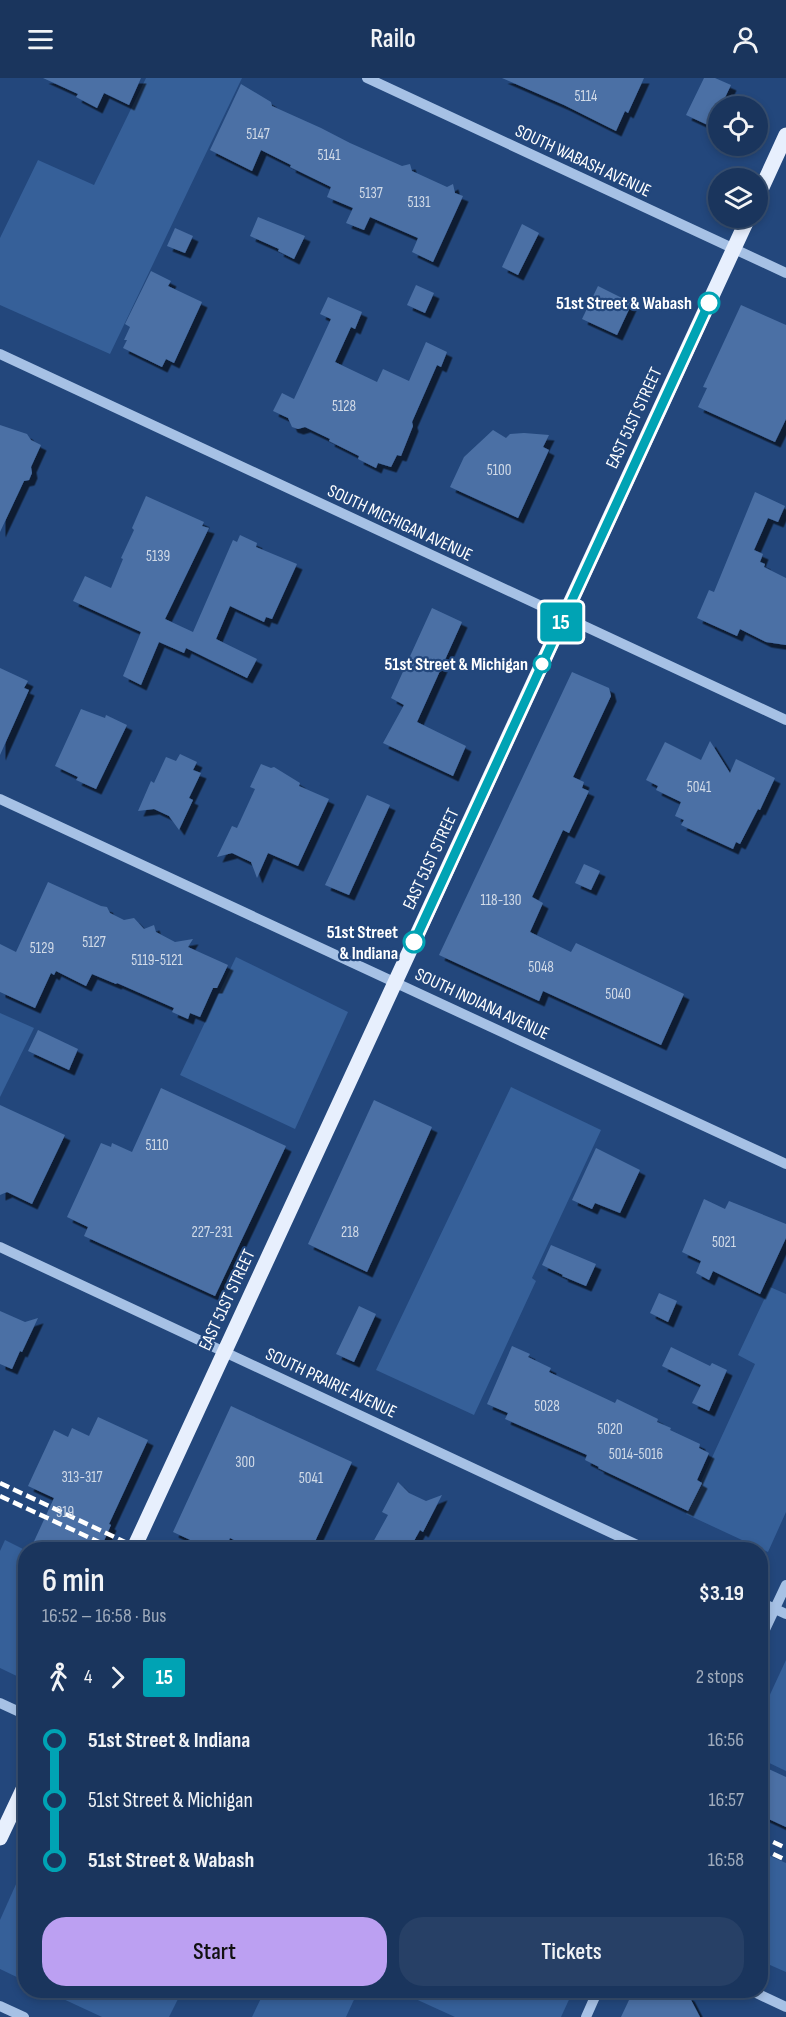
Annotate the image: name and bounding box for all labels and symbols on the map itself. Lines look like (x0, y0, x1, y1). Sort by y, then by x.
house number: 5114 (575, 87, 597, 106)
street label: SOUTH WABASH AVENUE (512, 120, 654, 202)
house number: 5147 (246, 125, 270, 144)
house number: 5141 (318, 146, 341, 165)
house number: 5137 (359, 184, 383, 203)
house number: 5131 (408, 193, 431, 212)
marker: 51st Street & Wabash (698, 292, 720, 314)
place label: 51st Street & Wabash (556, 293, 692, 314)
street label: EAST 51ST STREET (601, 364, 667, 472)
house number: 5128 (332, 397, 356, 416)
house number: 5100 (487, 461, 511, 480)
street label: SOUTH MICHIGAN AVENUE (324, 480, 476, 566)
house number: 5139 (146, 547, 170, 566)
line badge: 15 (534, 602, 588, 642)
place label: 51st Street & Michigan (384, 654, 528, 675)
marker: 51st Street & Michigan (533, 655, 551, 673)
house number: 5041 (687, 778, 712, 797)
street label: EAST 51ST STREET (398, 805, 464, 913)
house number: 118-130 (481, 891, 521, 910)
place label: 51st Street & Indiana (327, 922, 398, 964)
marker: 51st Street & Indiana (403, 931, 425, 953)
house number: 5127 (82, 933, 106, 952)
house number: 5129 (30, 939, 54, 958)
house number: 5119-5121 (131, 951, 184, 970)
house number: 5048 (528, 958, 554, 977)
street label: SOUTH INDIANA AVENUE (412, 964, 552, 1044)
house number: 5040 (605, 985, 631, 1004)
house number: 5110 (145, 1136, 169, 1155)
house number: 227-231 (192, 1223, 233, 1242)
house number: 218 (341, 1223, 359, 1242)
house number: 5021 (712, 1233, 737, 1252)
street label: EAST 51ST STREET (194, 1246, 260, 1354)
street label: SOUTH PRAIRIE AVENUE (262, 1343, 400, 1423)
house number: 5028 (534, 1397, 560, 1416)
house number: 5020 (597, 1420, 623, 1439)
house number: 5014-5016 (609, 1445, 663, 1464)
house number: 300 (235, 1453, 255, 1472)
house number: 313-317 (62, 1468, 102, 1487)
house number: 5041 (299, 1469, 324, 1488)
house number: 319 (56, 1503, 74, 1522)

